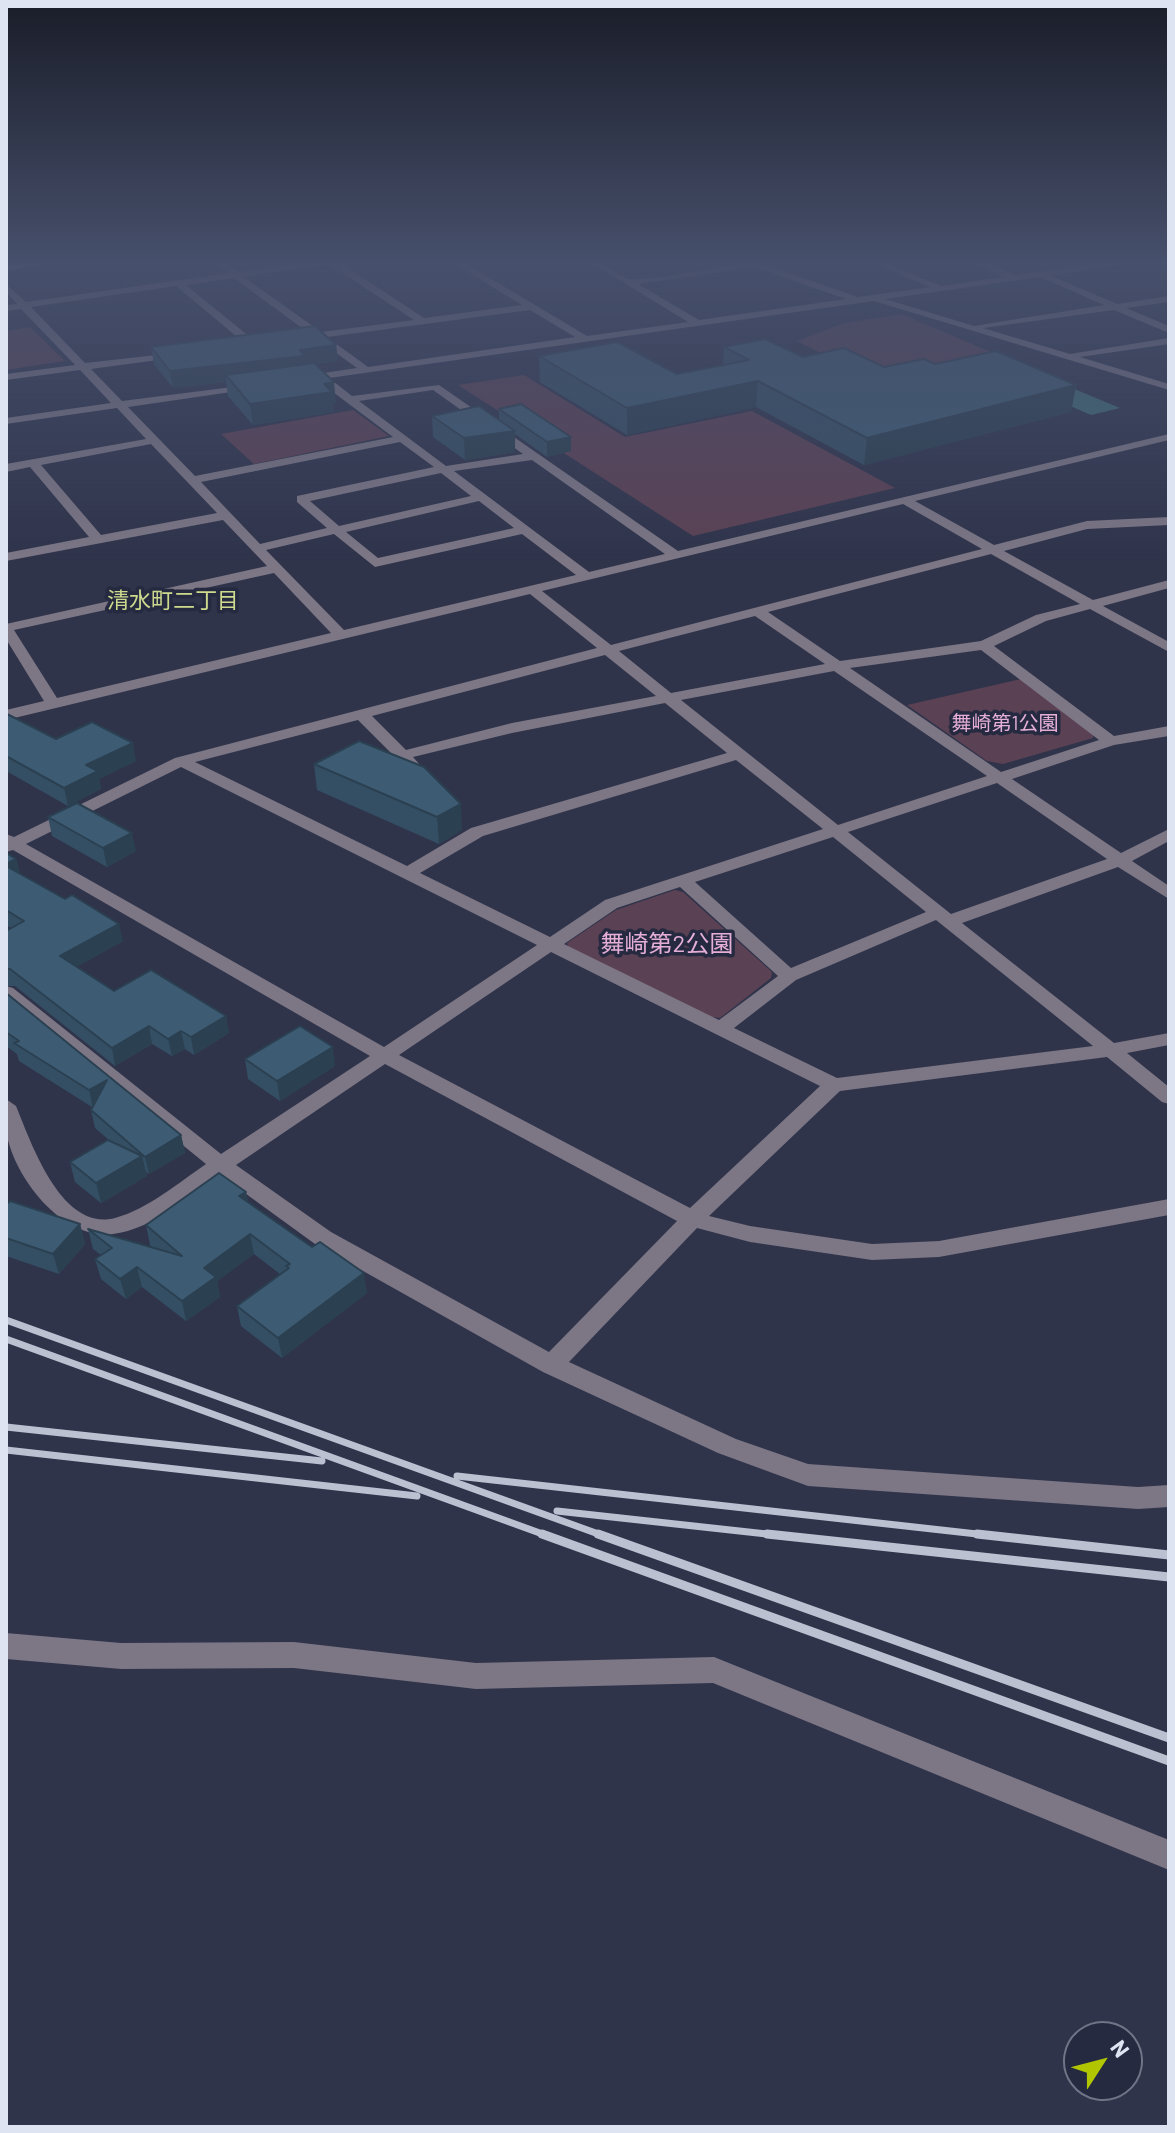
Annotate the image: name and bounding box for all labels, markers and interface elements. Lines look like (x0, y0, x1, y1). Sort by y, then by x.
district label: 清水町二丁目 (107, 588, 239, 614)
park label: 舞崎第1公園 (952, 711, 1058, 735)
park label: 舞崎第2公園 (601, 930, 733, 958)
north arrow (1063, 2021, 1143, 2101)
text: N (1106, 2034, 1136, 2062)

